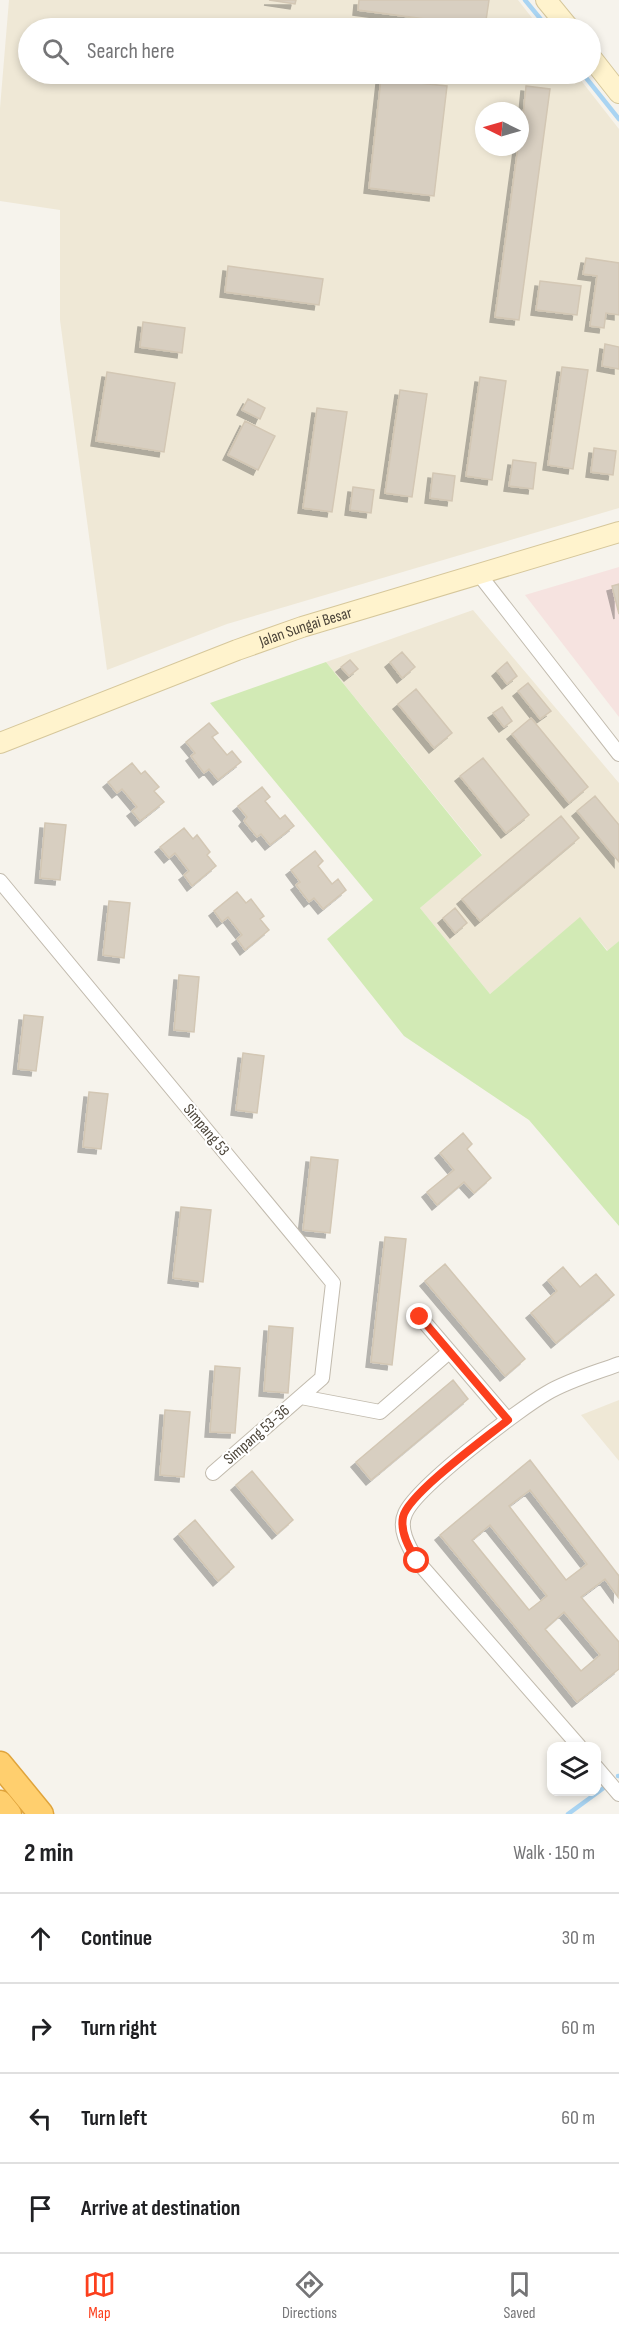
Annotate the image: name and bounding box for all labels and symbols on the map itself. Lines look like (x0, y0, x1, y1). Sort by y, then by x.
north arrow (475, 102, 529, 156)
street label: Jalan Sungai Besar (256, 603, 355, 651)
street label: Simpang 53 (179, 1100, 233, 1160)
route end (406, 1303, 432, 1329)
street label: Simpang 53-36 (220, 1401, 294, 1469)
route start (403, 1547, 429, 1573)

